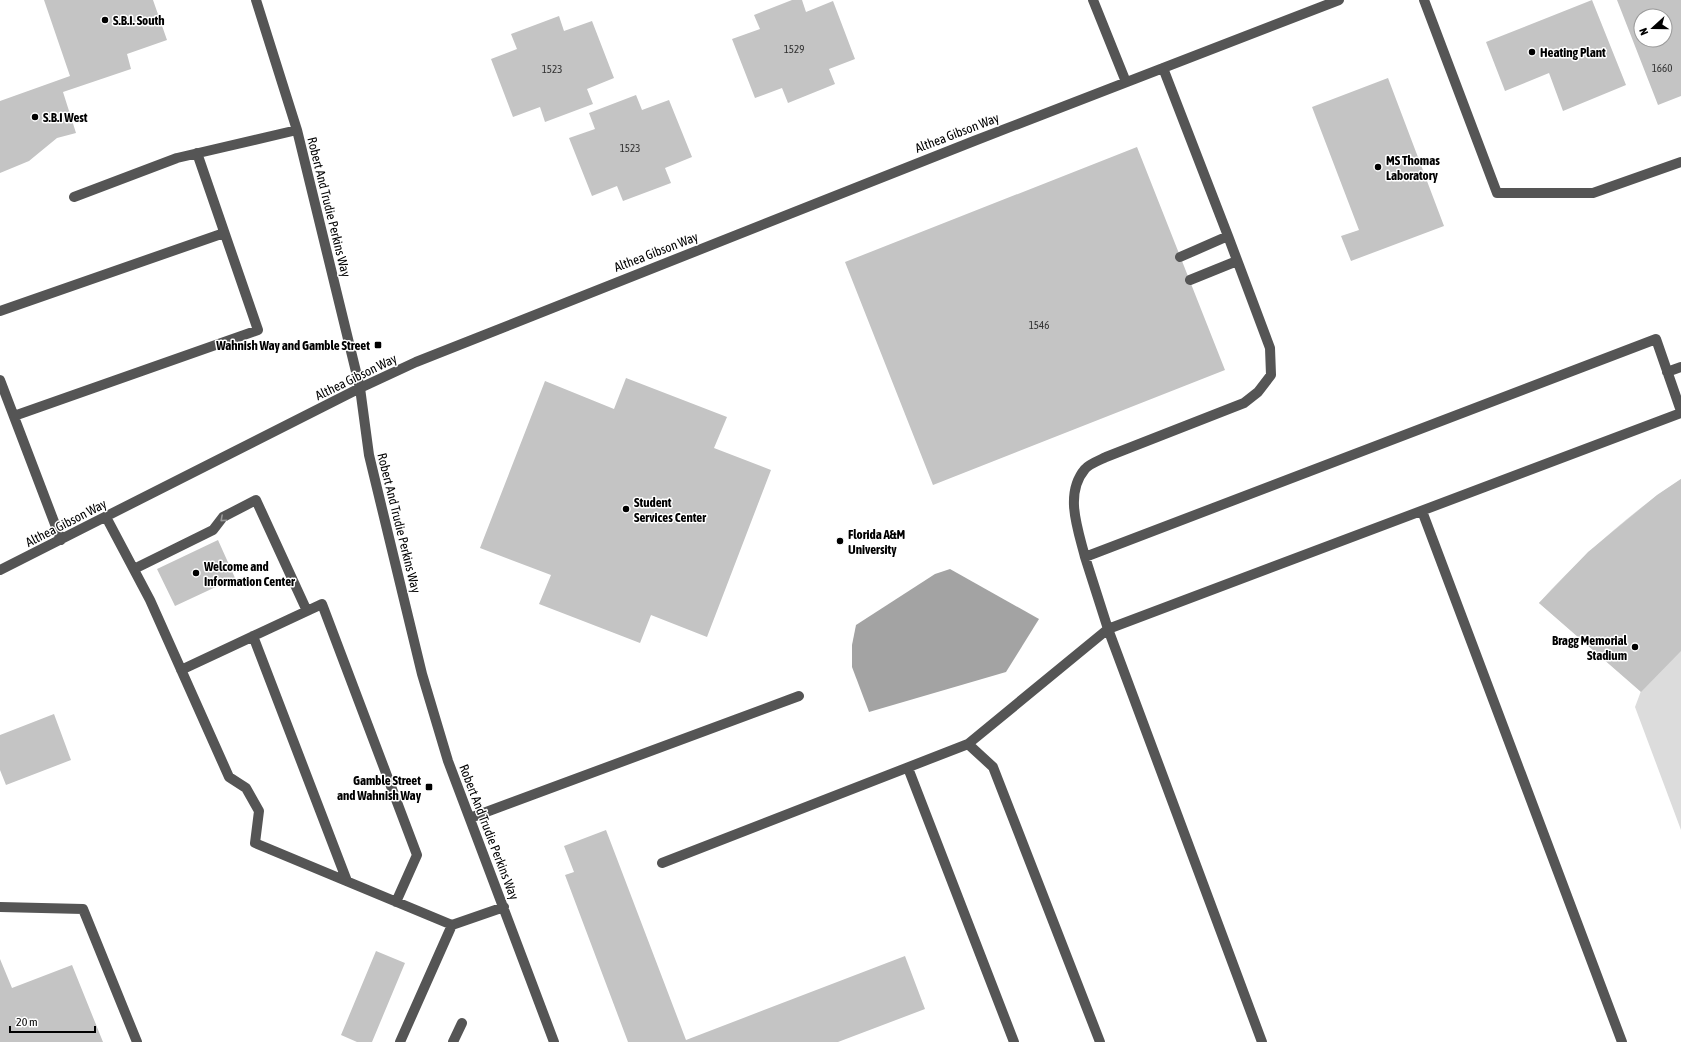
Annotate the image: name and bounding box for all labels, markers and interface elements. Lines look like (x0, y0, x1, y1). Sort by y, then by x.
north arrow (1633, 8, 1673, 48)
place label: S.B.I. South (113, 13, 165, 28)
marker: S.B.I. South (100, 15, 110, 25)
text: N (1637, 26, 1650, 37)
house number: 1529 (784, 43, 804, 55)
place label: Heating Plant (1540, 45, 1606, 60)
marker: Heating Plant (1527, 47, 1537, 57)
house number: 1660 (1652, 62, 1672, 74)
house number: 1523 (542, 63, 562, 75)
place label: S.B.I West (43, 110, 88, 125)
street label: Althea Gibson Way (913, 110, 1002, 156)
marker: S.B.I West (30, 112, 40, 122)
street label: Robert And Trudie Perkins Way (304, 135, 354, 279)
house number: 1523 (620, 142, 640, 154)
place label: MS Thomas Laboratory (1386, 153, 1440, 183)
marker: MS Thomas Laboratory (1373, 162, 1383, 172)
street label: Althea Gibson Way (612, 229, 701, 275)
house number: 1546 (1029, 319, 1049, 331)
place label: Wahnish Way and Gamble Street (215, 338, 370, 353)
marker: Wahnish Way and Gamble Street (373, 340, 383, 350)
street label: Althea Gibson Way (313, 351, 400, 403)
street label: Robert And Trudie Perkins Way (374, 451, 424, 595)
place label: Student Services Center (634, 495, 707, 525)
street label: Althea Gibson Way (23, 496, 110, 550)
marker: Student Services Center (621, 504, 631, 514)
one-way arrow (220, 515, 228, 522)
place label: Florida A&M University (848, 527, 906, 557)
marker: Florida A&M University (835, 536, 845, 546)
place label: Welcome and Information Center (203, 559, 296, 589)
marker: Welcome and Information Center (191, 568, 201, 578)
place label: Bragg Memorial Stadium (1552, 633, 1628, 663)
marker: Bragg Memorial Stadium (1630, 642, 1640, 652)
street label: Robert And Trudie Perkins Way (456, 762, 522, 902)
place label: Gamble Street and Wahnish Way (337, 773, 422, 803)
marker: Gamble Street and Wahnish Way (424, 782, 434, 792)
scale bar (10, 1008, 95, 1034)
text: 20 m (16, 1015, 38, 1029)

